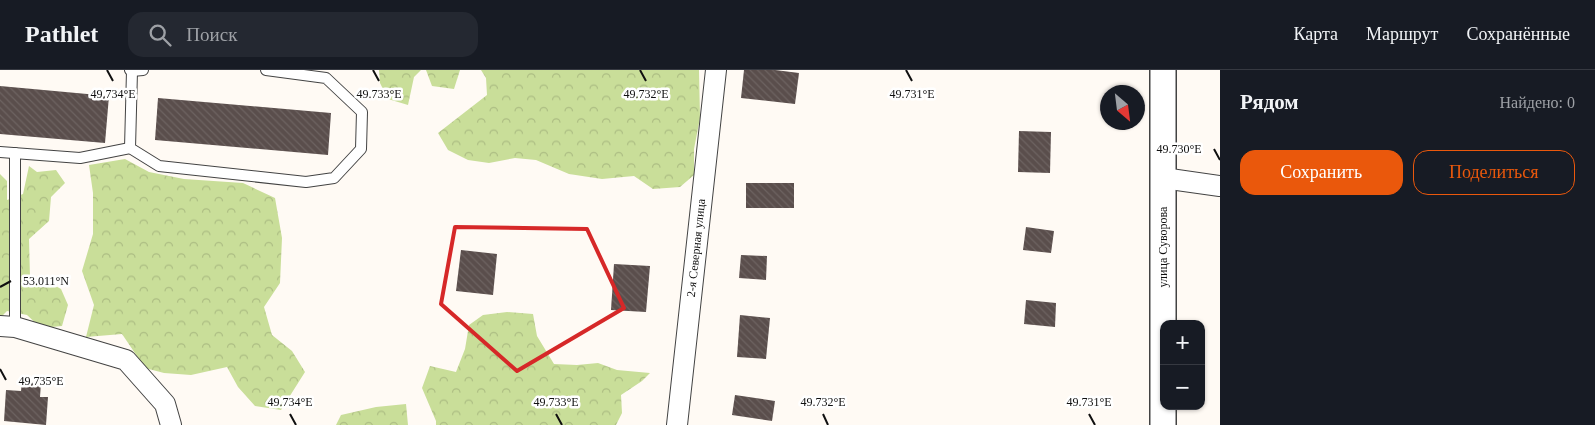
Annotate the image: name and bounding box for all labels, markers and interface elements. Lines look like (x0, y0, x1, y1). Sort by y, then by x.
search box (128, 12, 478, 57)
text: Pathlet (25, 21, 98, 47)
icon: search (146, 21, 174, 49)
text: Поиск (186, 24, 237, 45)
text: Карта (1293, 24, 1338, 44)
text: Маршрут (1366, 24, 1438, 44)
text: Сохранённые (1466, 24, 1570, 44)
north arrow (1100, 85, 1145, 130)
text: 49.734°E (90, 87, 136, 101)
text: 49.733°E (356, 87, 402, 101)
text: 49.732°E (623, 87, 669, 101)
text: 49.731°E (889, 87, 935, 101)
text: Рядом (1240, 90, 1299, 114)
text: Найдено: 0 (1500, 94, 1575, 111)
text: 49.730°E (1156, 142, 1202, 156)
button: Сохранить (1240, 150, 1403, 195)
button: Поделиться (1413, 150, 1575, 195)
street label: 2-я Северная улица (684, 197, 708, 298)
street label: улица Суворова (1156, 206, 1170, 287)
text: 53.011°N (23, 274, 69, 288)
map controls (1160, 320, 1205, 410)
button: + (1160, 320, 1205, 365)
button: − (1160, 365, 1205, 410)
text: 49.735°E (18, 374, 64, 388)
text: 49.734°E (267, 395, 313, 409)
text: 49.733°E (533, 395, 579, 409)
text: 49.732°E (800, 395, 846, 409)
text: 49.731°E (1066, 395, 1112, 409)

